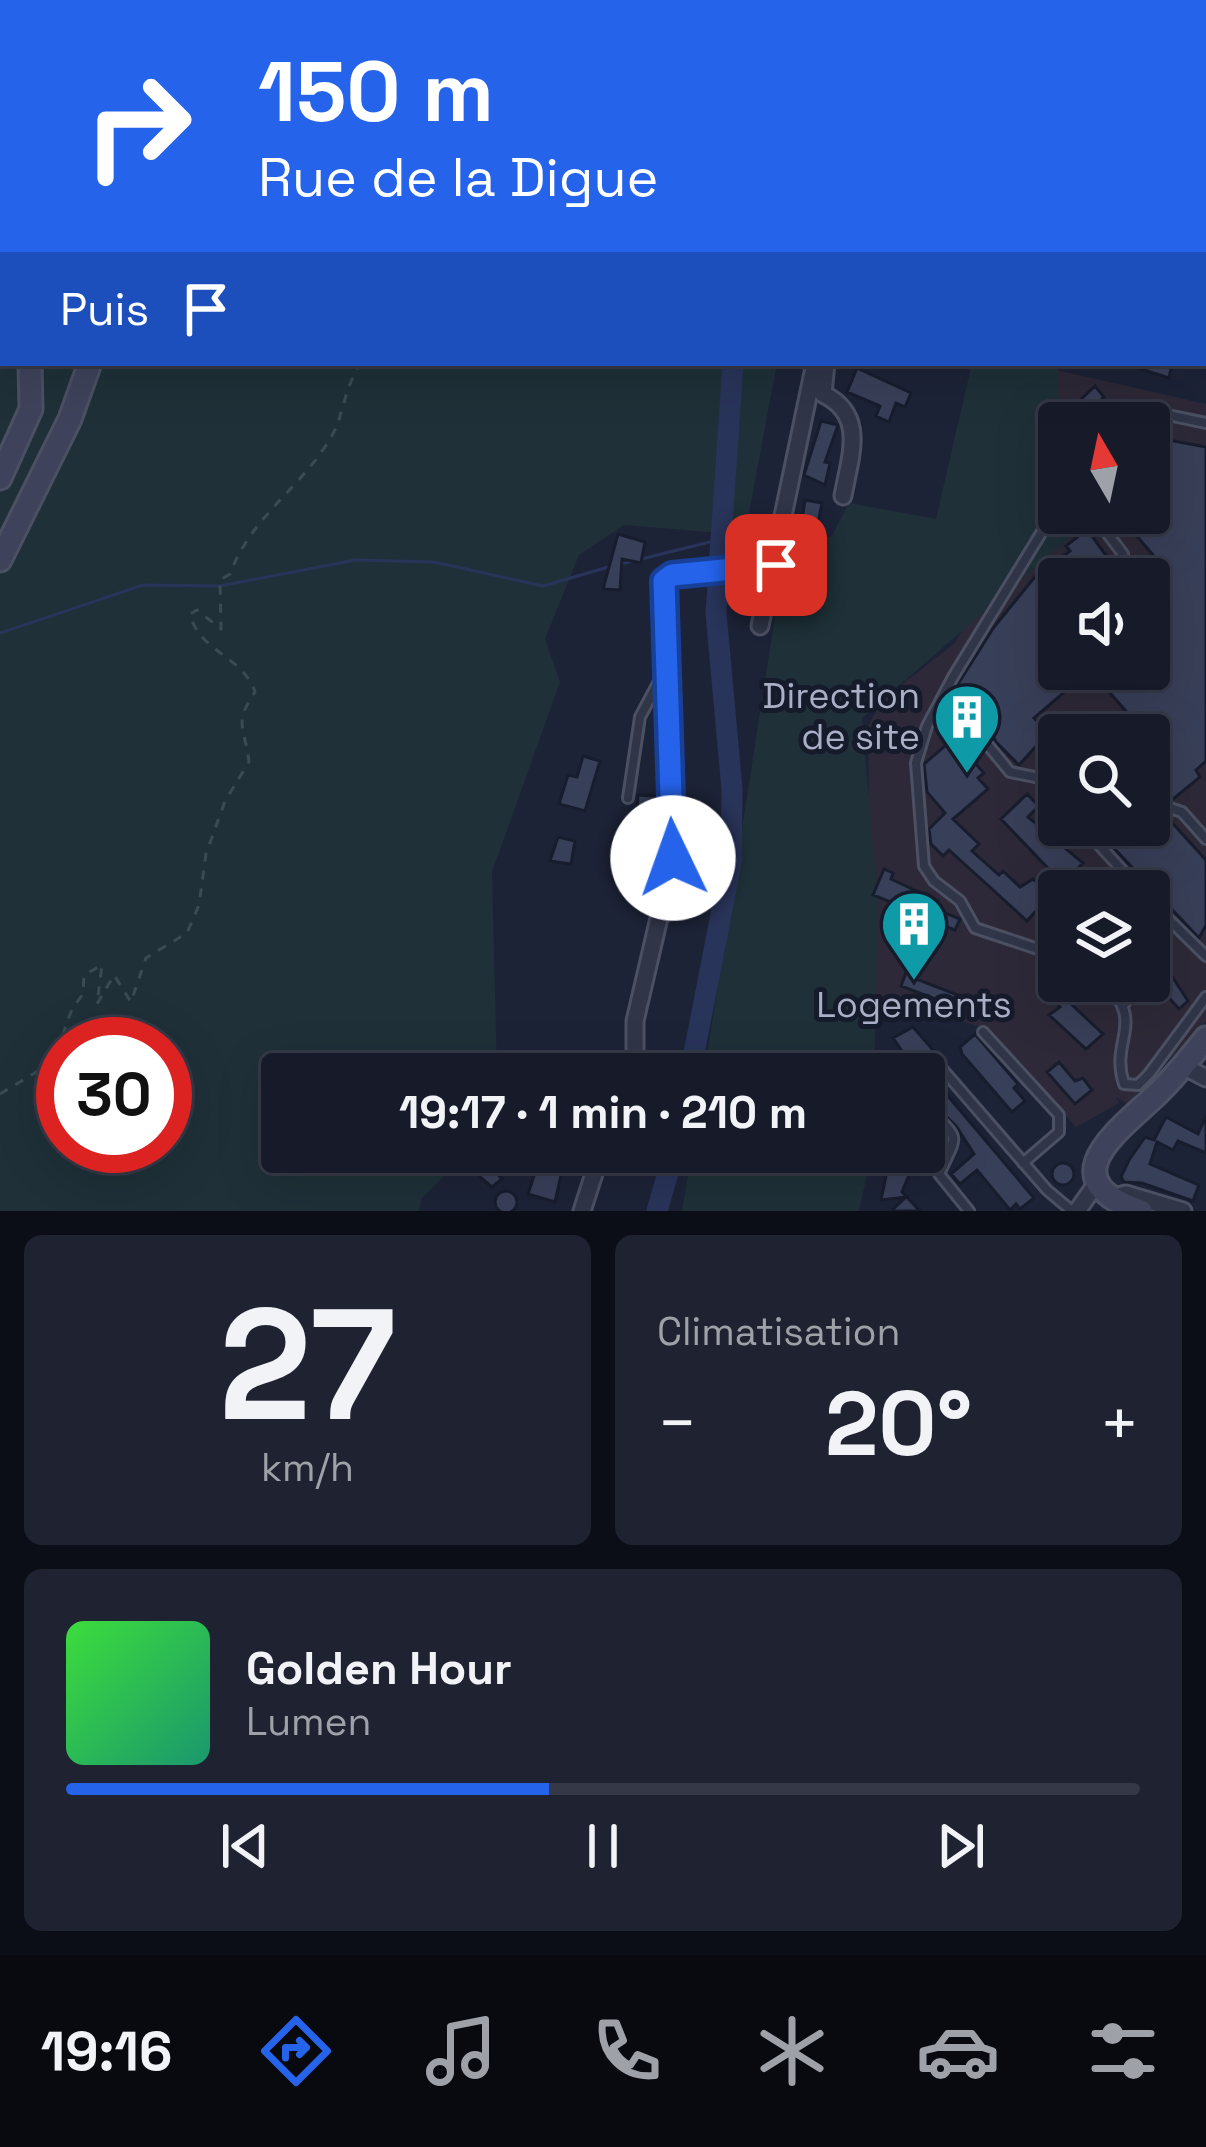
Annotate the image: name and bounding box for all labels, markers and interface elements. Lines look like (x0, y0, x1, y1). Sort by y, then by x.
text: 150 m (258, 38, 494, 146)
icon: right (60, 48, 216, 204)
text: Rue de la Digue (258, 143, 658, 212)
icon: arrive (173, 276, 239, 342)
text: Puis (60, 281, 149, 338)
north arrow (1038, 402, 1170, 534)
map controls (1038, 402, 1170, 1002)
pin (725, 514, 827, 616)
icon: arrive (743, 532, 809, 598)
button: sound (1038, 558, 1170, 690)
place label: Direction de site (763, 673, 920, 760)
building icon: Direction de site (932, 682, 1002, 776)
button: search (1038, 714, 1170, 846)
position arrow (610, 795, 736, 921)
button: layers (1038, 870, 1170, 1002)
building icon: Logements (879, 889, 949, 983)
place label: Logements (816, 982, 1012, 1028)
speed limit sign: 30 (36, 1017, 192, 1173)
text: 19:17 · 1 min · 210 m (399, 1084, 807, 1141)
text: 27 (219, 1265, 396, 1465)
text: Climatisation (657, 1307, 900, 1356)
text: 20° (825, 1366, 972, 1481)
text: − (657, 1381, 698, 1465)
text: + (1099, 1381, 1140, 1465)
text: km/h (261, 1443, 354, 1492)
text: Golden Hour (246, 1640, 512, 1697)
text: Lumen (246, 1697, 372, 1746)
icon: previous (212, 1813, 278, 1879)
icon: pause (570, 1813, 636, 1879)
icon: next (928, 1813, 994, 1879)
icon: directions (254, 2009, 338, 2093)
icon: music (419, 2009, 503, 2093)
icon: phone (585, 2009, 669, 2093)
icon: climate (750, 2009, 834, 2093)
icon: car (916, 2009, 1000, 2093)
icon: filters (1081, 2009, 1165, 2093)
text: 19:16 (41, 2017, 172, 2086)

